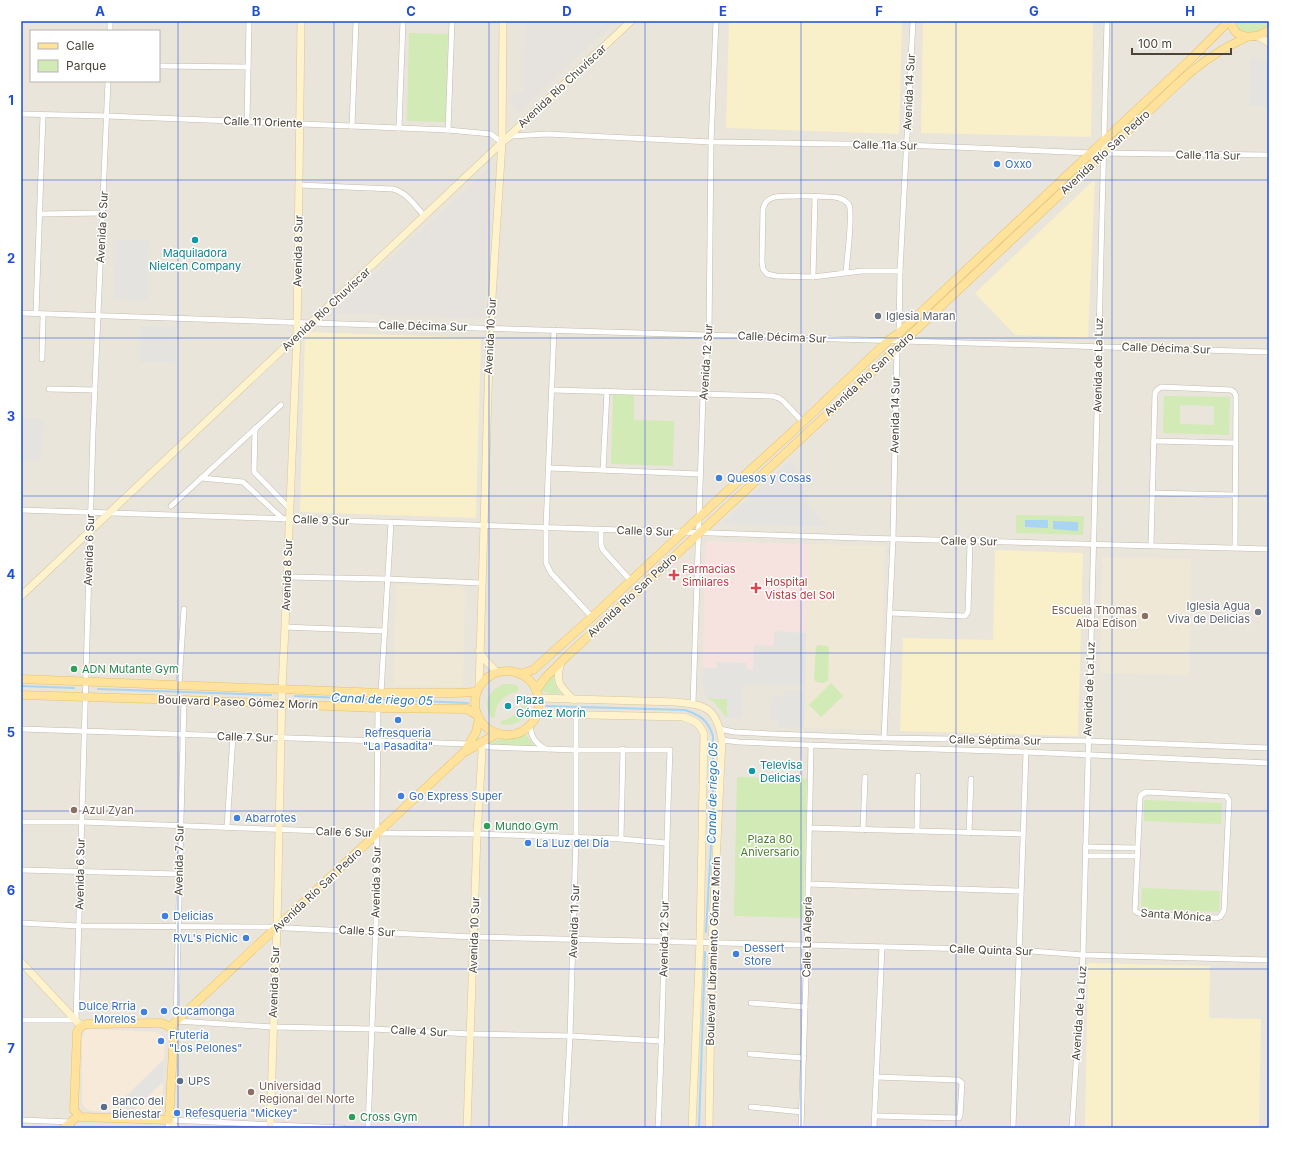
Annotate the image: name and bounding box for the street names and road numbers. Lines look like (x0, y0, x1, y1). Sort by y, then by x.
street label: Avenida Río Chuviscar (515, 41, 609, 131)
street label: Avenida 14 Sur (900, 53, 918, 131)
street label: Avenida Río San Pedro (1057, 107, 1153, 197)
street label: Calle 11 Oriente (223, 114, 303, 130)
street label: Calle 11a Sur (852, 137, 918, 153)
street label: Calle 11a Sur (1175, 147, 1241, 163)
street label: Avenida 6 Sur (93, 191, 111, 263)
street label: Avenida 8 Sur (290, 215, 306, 287)
street label: Avenida Río Chuviscar (279, 264, 373, 354)
street label: Avenida 10 Sur (481, 297, 499, 375)
street label: Avenida de La Luz (1090, 317, 1106, 413)
street label: Calle Décima Sur (378, 318, 468, 334)
street label: Avenida 12 Sur (696, 323, 716, 401)
street label: Calle Décima Sur (737, 328, 827, 346)
street label: Avenida Río San Pedro (821, 329, 917, 419)
street label: Calle Décima Sur (1121, 339, 1211, 357)
street label: Avenida 14 Sur (887, 376, 903, 454)
street label: Calle 9 Sur (292, 512, 350, 528)
street label: Avenida 6 Sur (81, 514, 97, 586)
street label: Calle 9 Sur (616, 523, 674, 539)
street label: Calle 9 Sur (941, 534, 997, 548)
street label: Avenida 8 Sur (279, 539, 295, 611)
street label: Avenida Río San Pedro (584, 550, 680, 640)
street label: Avenida de La Luz (1080, 641, 1098, 737)
street label: Boulevard Paseo Gómez Morín (158, 692, 318, 712)
street label: Calle 7 Sur (217, 729, 273, 745)
street label: Calle Séptima Sur (949, 732, 1041, 748)
street label: Avenida 7 Sur (171, 824, 187, 896)
street label: Calle 6 Sur (315, 824, 373, 840)
street label: Avenida 6 Sur (72, 838, 88, 910)
street label: Avenida Río San Pedro (269, 845, 365, 935)
street label: Avenida 9 Sur (368, 846, 384, 918)
street label: Boulevard Libramiento Gómez Morín (703, 856, 723, 1046)
street label: Avenida 11 Sur (566, 884, 582, 958)
street label: Avenida 10 Sur (466, 896, 482, 974)
street label: Calle La Alegría (799, 896, 815, 978)
street label: Avenida 12 Sur (656, 901, 672, 977)
street label: Santa Mónica (1140, 906, 1212, 924)
street label: Calle 5 Sur (338, 923, 396, 939)
street label: Calle Quinta Sur (949, 942, 1033, 958)
street label: Avenida 8 Sur (266, 946, 282, 1018)
street label: Avenida de La Luz (1069, 965, 1089, 1061)
street label: Calle 4 Sur (390, 1023, 448, 1039)

